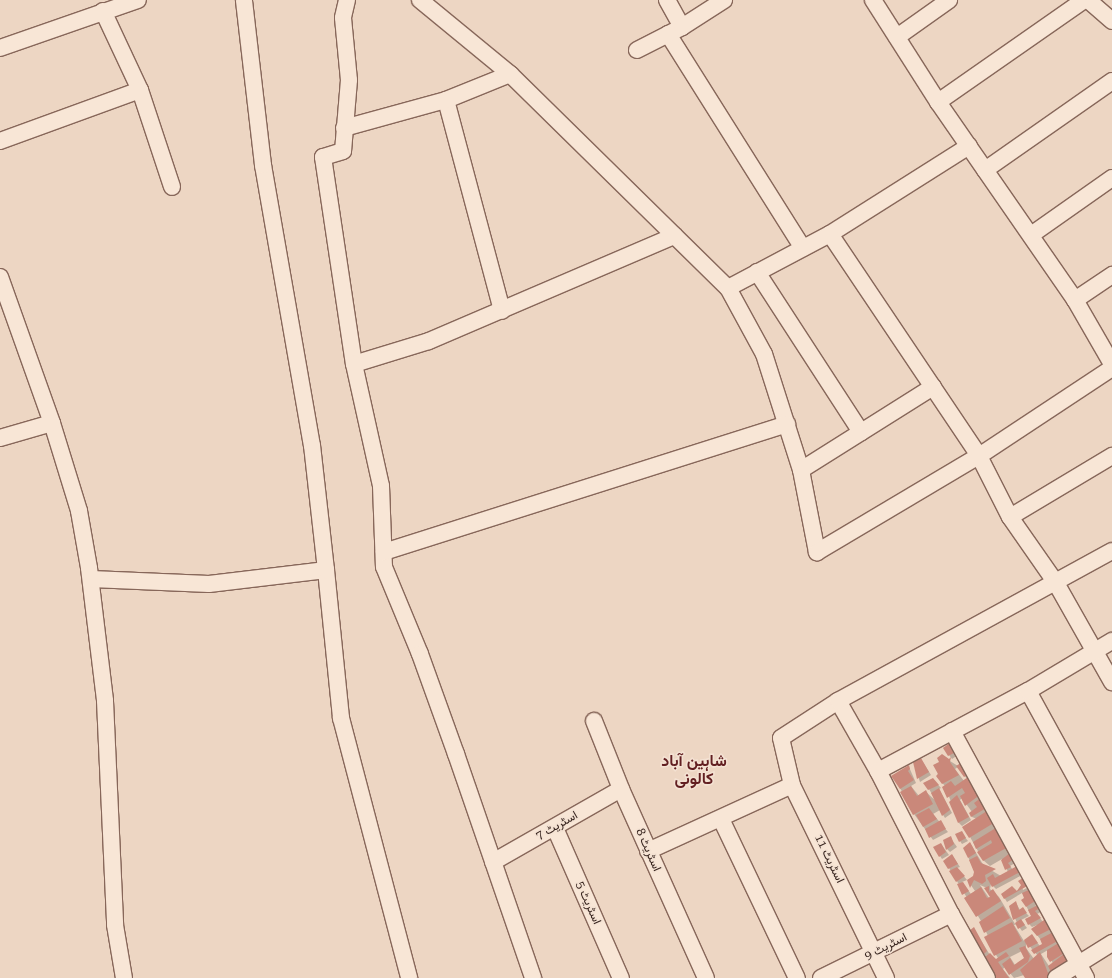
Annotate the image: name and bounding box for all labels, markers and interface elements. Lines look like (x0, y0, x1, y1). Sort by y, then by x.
district label: شاہین آباد کالونی (661, 751, 727, 789)
street label: اسٹریٹ 7 (534, 808, 580, 844)
street label: اسٹریٹ 8 (632, 826, 664, 874)
street label: اسٹریٹ 11 (811, 832, 847, 886)
street label: اسٹریٹ 5 (572, 879, 604, 927)
street label: اسٹریٹ 9 (862, 930, 910, 964)

